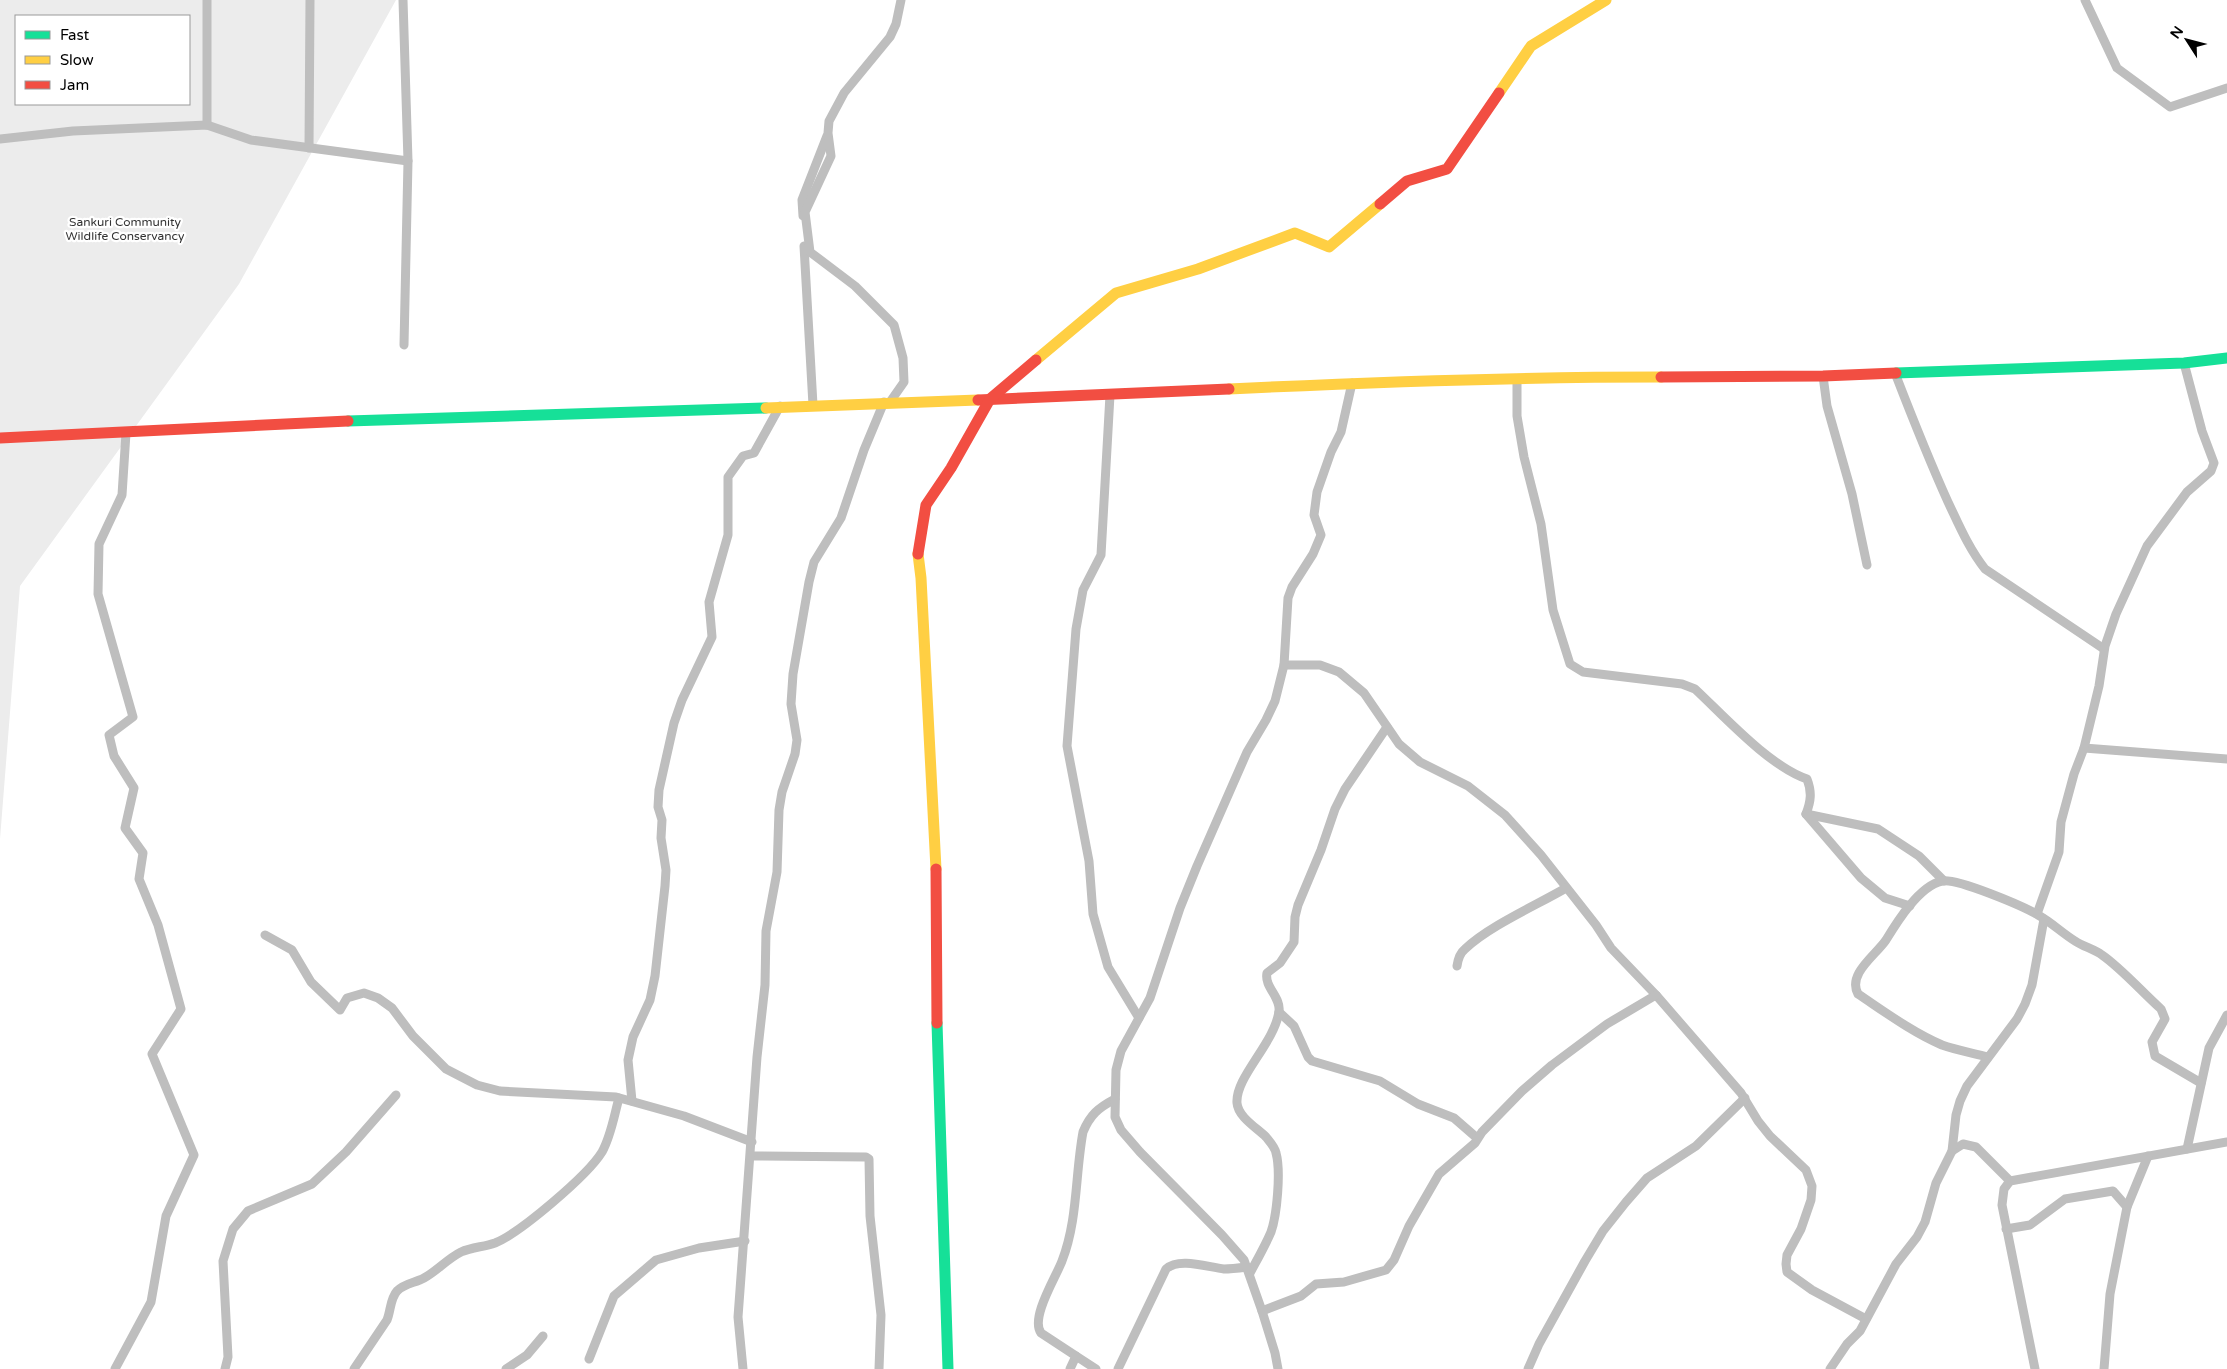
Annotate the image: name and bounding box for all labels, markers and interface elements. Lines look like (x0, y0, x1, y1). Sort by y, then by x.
legend (15, 15, 190, 105)
north arrow (2162, 15, 2212, 65)
text: N (2167, 23, 2187, 42)
text: Fast (60, 26, 90, 44)
text: Slow (60, 51, 94, 69)
text: Jam (60, 76, 89, 94)
park label: Sankuri Community Wildlife Conservancy (66, 215, 185, 243)

